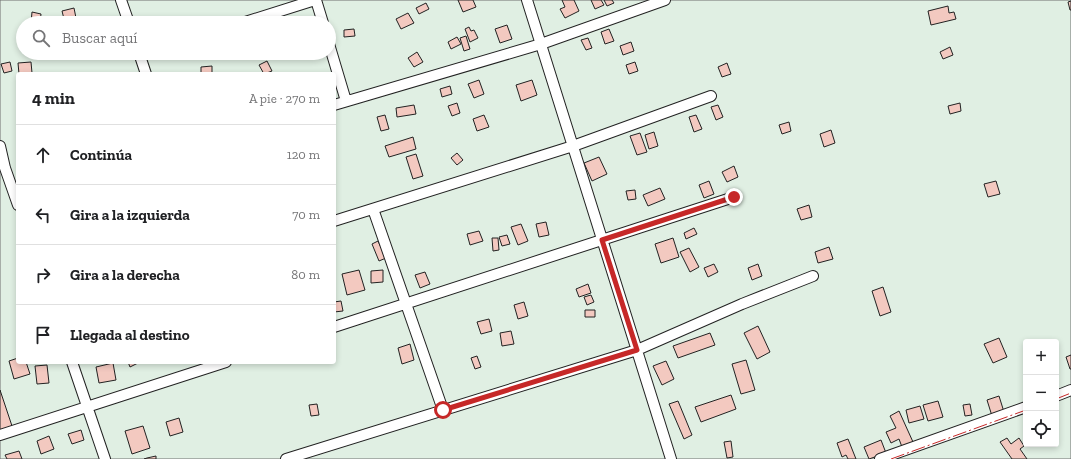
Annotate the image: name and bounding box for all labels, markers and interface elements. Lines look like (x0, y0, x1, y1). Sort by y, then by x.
search box (16, 16, 336, 60)
icon: search (30, 27, 52, 49)
text: Buscar aquí (62, 29, 138, 47)
text: 4 min (32, 88, 75, 108)
text: A pie · 270 m (249, 91, 320, 106)
icon: ahead (32, 144, 54, 166)
text: Continúa (70, 146, 132, 164)
text: 120 m (287, 147, 320, 162)
route end (725, 188, 743, 206)
icon: left (32, 204, 54, 226)
text: Gira a la izquierda (70, 206, 190, 224)
text: 70 m (292, 207, 320, 222)
icon: right (32, 264, 54, 286)
text: Gira a la derecha (70, 266, 180, 284)
text: 80 m (291, 267, 320, 282)
icon: arrive (32, 324, 54, 346)
text: Llegada al destino (70, 326, 190, 344)
map controls (1023, 339, 1059, 447)
button: + (1023, 339, 1059, 375)
button: − (1023, 375, 1059, 411)
route start (434, 401, 452, 419)
button: locate (1023, 411, 1059, 447)

